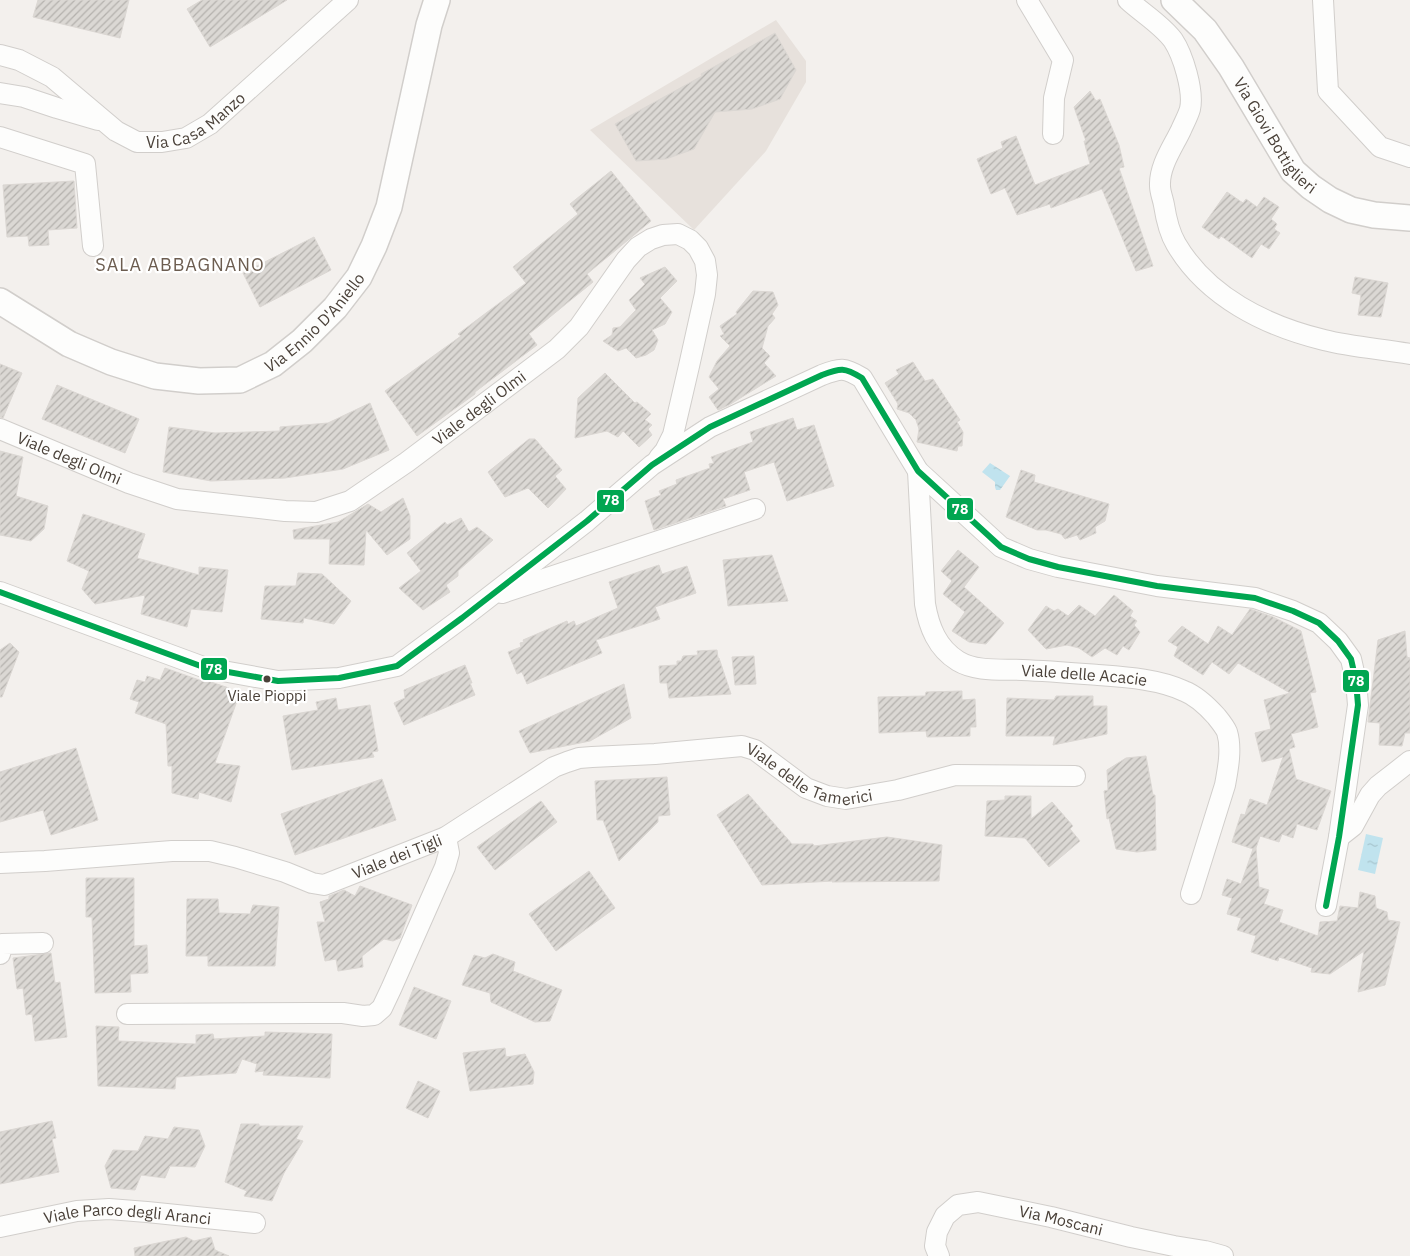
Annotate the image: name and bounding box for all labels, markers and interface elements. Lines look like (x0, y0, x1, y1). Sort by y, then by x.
street label: Via Giovi Bottiglieri (1229, 74, 1320, 198)
street label: Via Casa Manzo (146, 87, 249, 152)
district label: SALA ABBAGNANO (95, 253, 265, 276)
street label: Via Ennio D'Aniello (261, 269, 369, 377)
street label: Viale degli Olmi (428, 366, 530, 449)
street label: Viale degli Olmi (14, 427, 125, 489)
line badge: 78 (596, 489, 625, 513)
text: 78 (603, 491, 619, 509)
line badge: 78 (946, 497, 974, 521)
text: 78 (952, 500, 968, 518)
line badge: 78 (200, 657, 228, 681)
text: 78 (206, 660, 222, 678)
street label: Viale delle Acacie (1021, 660, 1149, 690)
line badge: 78 (1342, 669, 1370, 693)
text: 78 (1348, 672, 1364, 690)
marker: Viale Pioppi (262, 674, 272, 684)
place label: Viale Pioppi (227, 686, 307, 705)
street label: Viale delle Tamerici (744, 738, 874, 810)
street label: Viale dei Tigli (349, 830, 445, 883)
street label: Viale Parco degli Aranci (42, 1199, 212, 1228)
street label: Via Moscani (1017, 1201, 1105, 1240)

